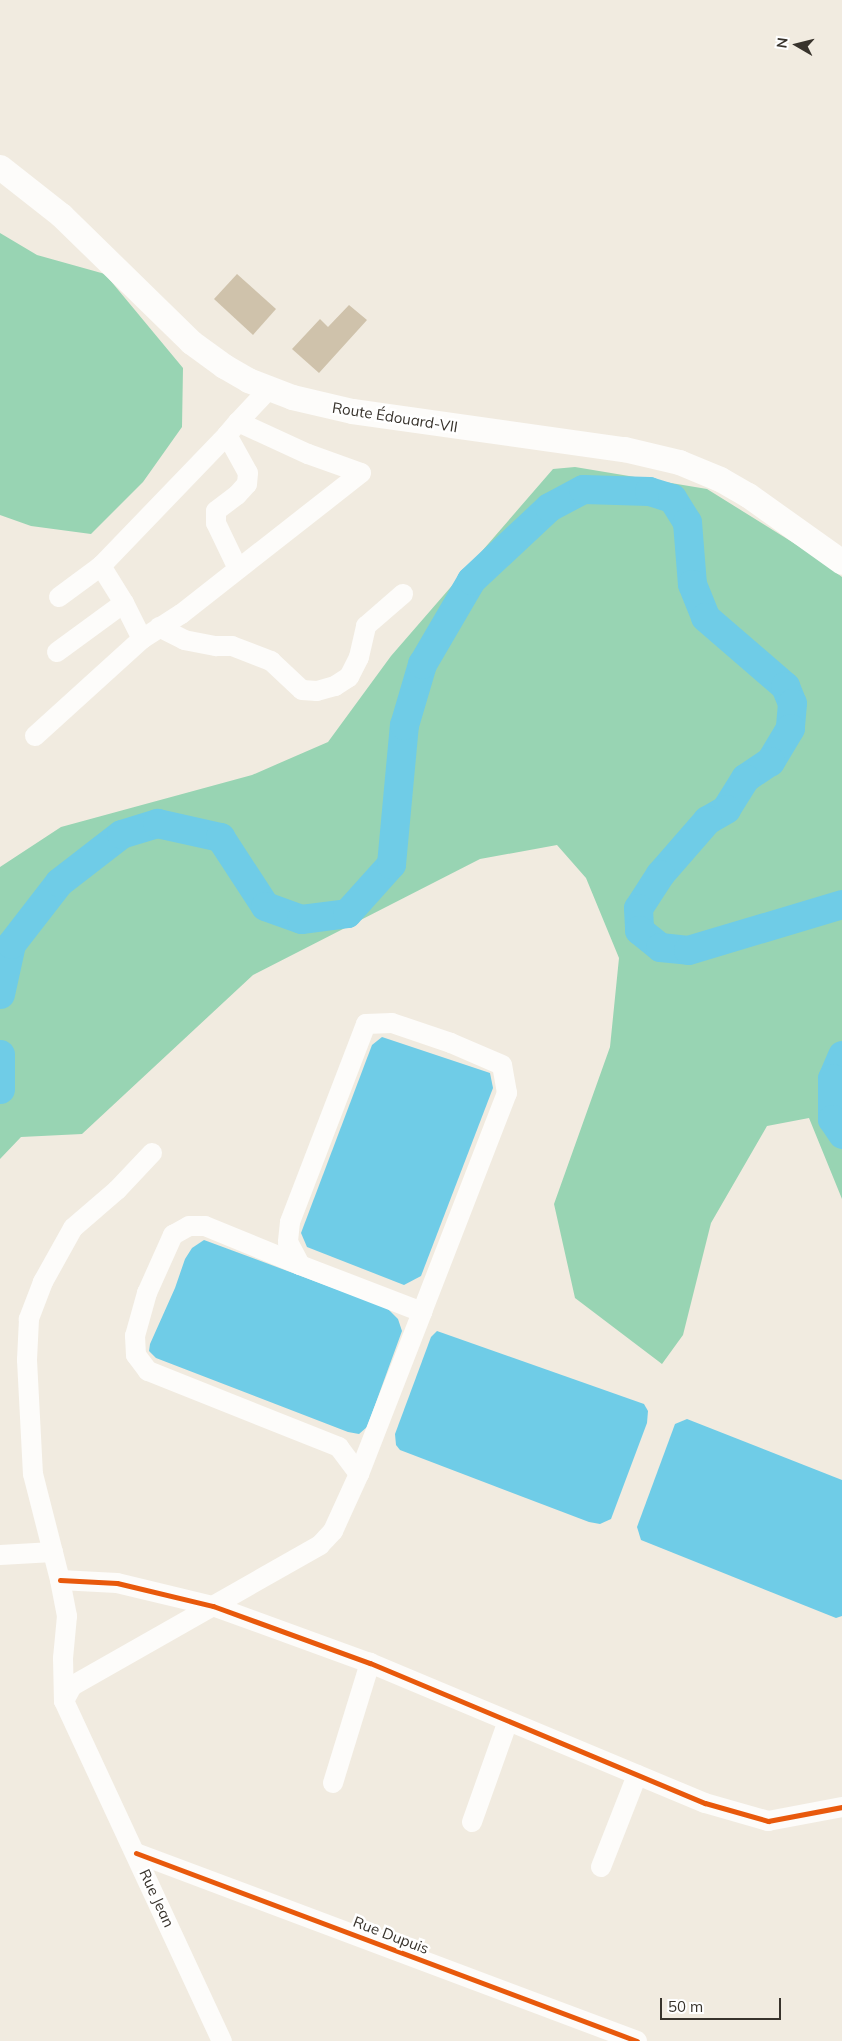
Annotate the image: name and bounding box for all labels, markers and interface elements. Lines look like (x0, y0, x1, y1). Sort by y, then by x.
north arrow (772, 20, 822, 70)
text: N (772, 36, 792, 49)
street label: Route Édouard-VII (331, 398, 459, 436)
street label: Rue Jean (136, 1866, 178, 1930)
street label: Rue Dupuis (351, 1912, 431, 1958)
scale bar (662, 1988, 783, 2020)
text: 50 m (668, 1997, 703, 2016)

